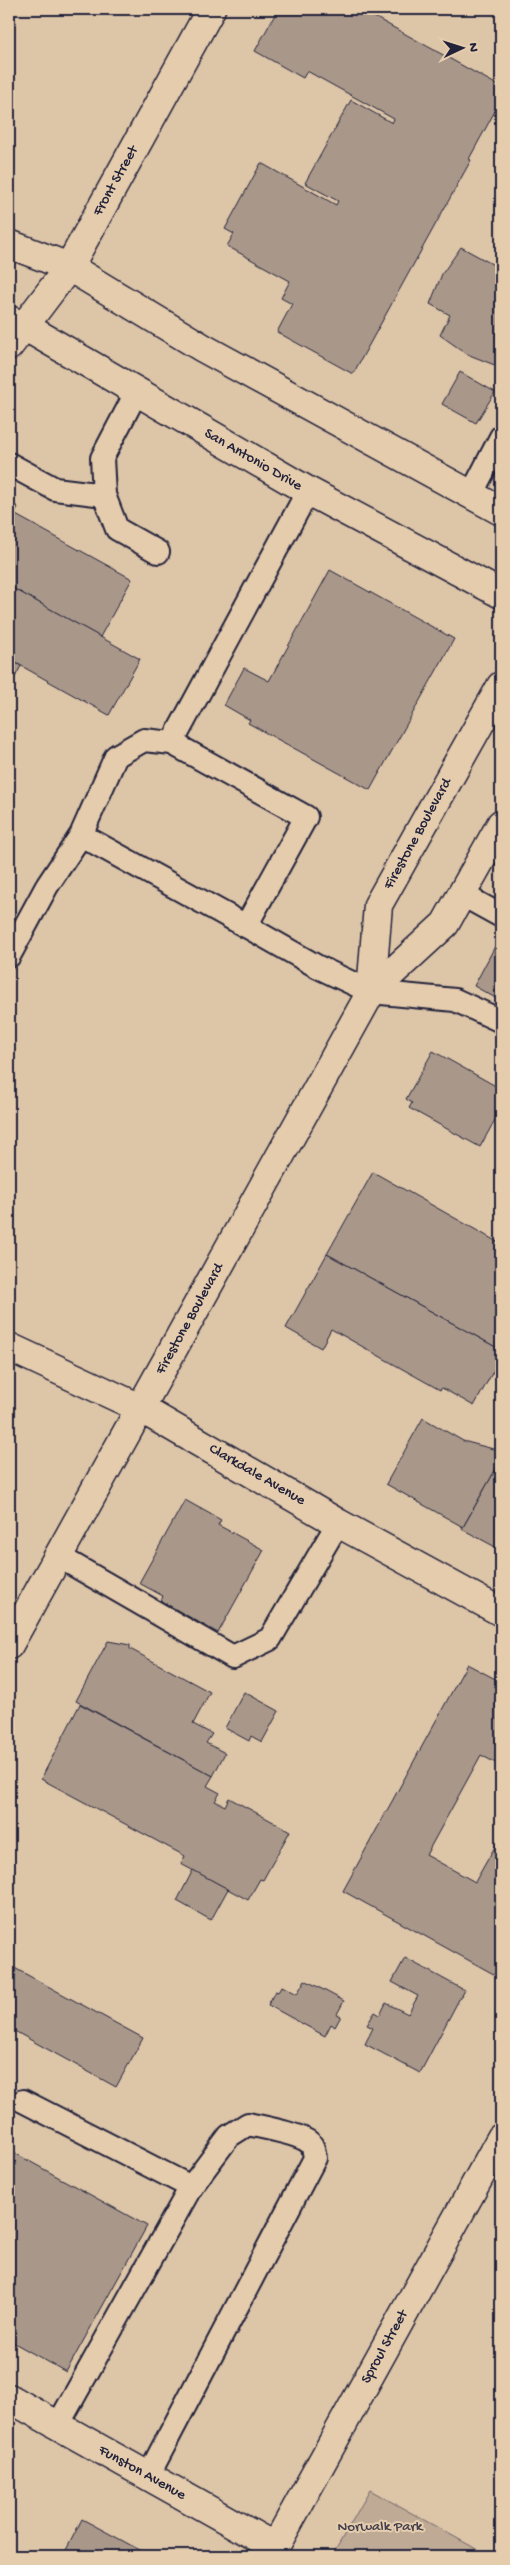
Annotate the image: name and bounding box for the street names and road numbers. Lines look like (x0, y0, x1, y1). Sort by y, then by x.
street label: Front Street (89, 141, 144, 220)
street label: San Antonio Drive (201, 425, 305, 495)
street label: Firestone Boulevard (379, 774, 457, 894)
street label: Firestone Boulevard (151, 1259, 229, 1379)
street label: Clarkdale Avenue (205, 1440, 309, 1510)
street label: Sproul Street (357, 2305, 413, 2387)
street label: Funston Avenue (94, 2441, 189, 2505)

